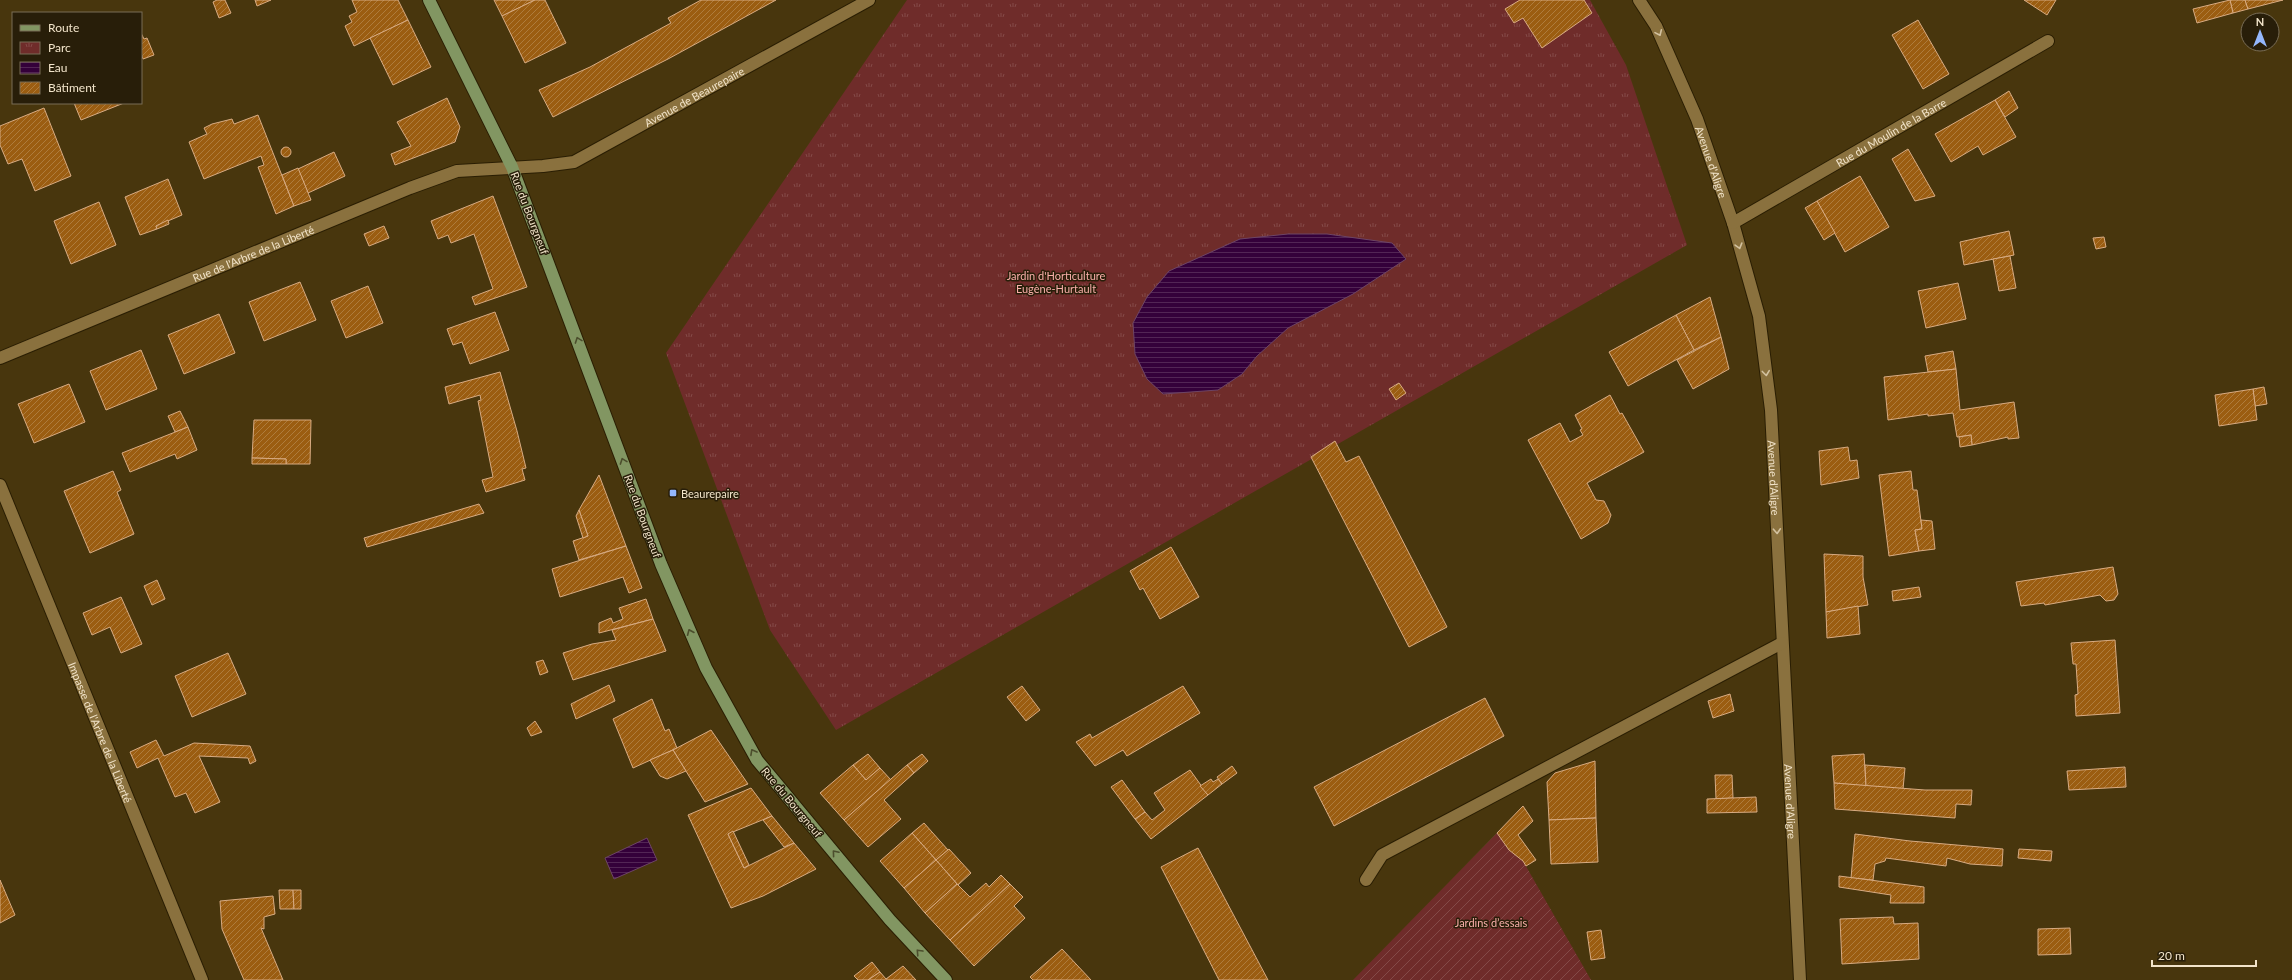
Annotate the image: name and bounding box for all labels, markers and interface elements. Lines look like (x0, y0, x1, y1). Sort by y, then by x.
legend (12, 12, 142, 104)
north arrow (2240, 12, 2280, 52)
text: N (2256, 15, 2264, 28)
text: Route (48, 20, 79, 35)
one-way arrow (1654, 29, 1662, 37)
text: Parc (48, 40, 71, 55)
text: Eau (48, 60, 68, 75)
street label: Avenue de Beaurepaire (642, 63, 746, 129)
text: Bâtiment (48, 80, 97, 95)
street label: Rue du Moulin de la Barre (1833, 95, 1948, 169)
street label: Avenue d'Aligre (1693, 124, 1730, 200)
street label: Rue du Bourgneuf (508, 170, 552, 256)
street label: Rue de l'Arbre de la Liberté (190, 222, 316, 284)
one-way arrow (1735, 243, 1743, 250)
park label: Jardin d'Horticulture Eugène-Hurtault (1007, 269, 1106, 295)
one-way arrow (574, 336, 582, 343)
one-way arrow (1761, 370, 1770, 376)
street label: Avenue d'Aligre (1766, 440, 1783, 516)
one-way arrow (619, 458, 627, 465)
street label: Rue du Bourgneuf (622, 473, 664, 559)
place label: Beaurepaire (681, 487, 739, 500)
marker: Beaurepaire (668, 488, 678, 498)
one-way arrow (1772, 528, 1781, 534)
one-way arrow (687, 629, 695, 637)
street label: Impasse de l'Arbre de la Liberté (66, 660, 135, 805)
one-way arrow (750, 749, 758, 756)
street label: Rue du Bourgneuf (759, 764, 825, 840)
street label: Avenue d'Aligre (1783, 764, 1799, 839)
one-way arrow (832, 851, 839, 858)
park label: Jardins d’essais (1455, 916, 1528, 929)
scale bar (2152, 942, 2256, 968)
text: 20 m (2158, 948, 2185, 963)
one-way arrow (917, 949, 924, 957)

